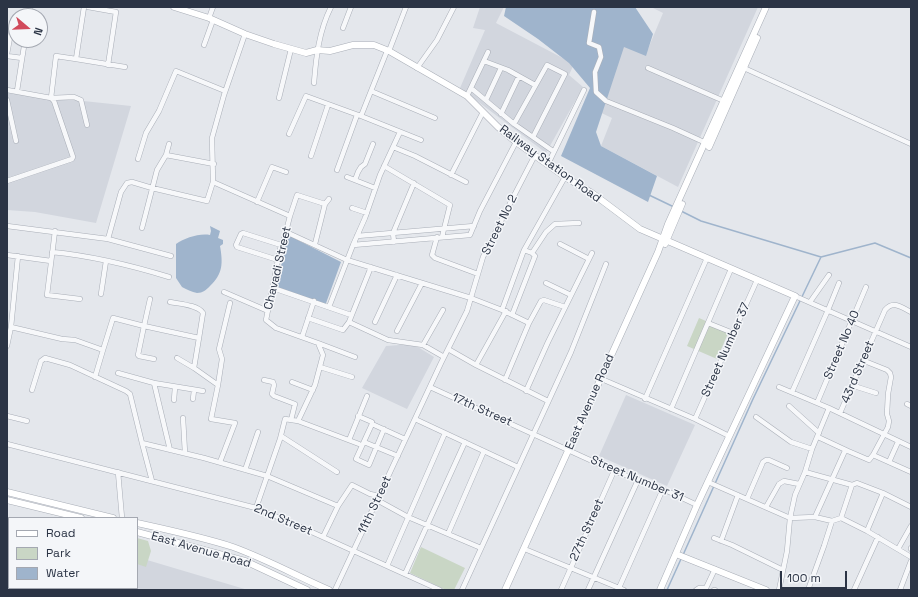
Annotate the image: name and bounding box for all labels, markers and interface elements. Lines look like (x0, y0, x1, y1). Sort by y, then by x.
north arrow (8, 8, 48, 48)
text: N (31, 26, 46, 37)
street label: Railway Station Road (496, 122, 604, 206)
street label: Street No 2 (479, 192, 521, 258)
street label: Chavadi Street (261, 225, 295, 311)
street label: Street Number 37 (699, 301, 753, 399)
street label: Street No 40 (821, 308, 863, 382)
street label: 43rd Street (838, 339, 878, 405)
street label: East Avenue Road (562, 352, 618, 452)
street label: 17th Street (450, 390, 514, 430)
street label: Street Number 31 (588, 453, 686, 505)
street label: 11th Street (355, 474, 395, 536)
street label: 27th Street (567, 497, 607, 563)
street label: 2nd Street (252, 501, 314, 539)
legend (8, 517, 138, 589)
text: Road (46, 525, 75, 541)
street label: East Avenue Road (149, 529, 253, 571)
text: Park (46, 545, 71, 561)
scale bar (782, 563, 849, 589)
text: Water (46, 565, 80, 581)
text: 100 m (787, 570, 821, 586)

